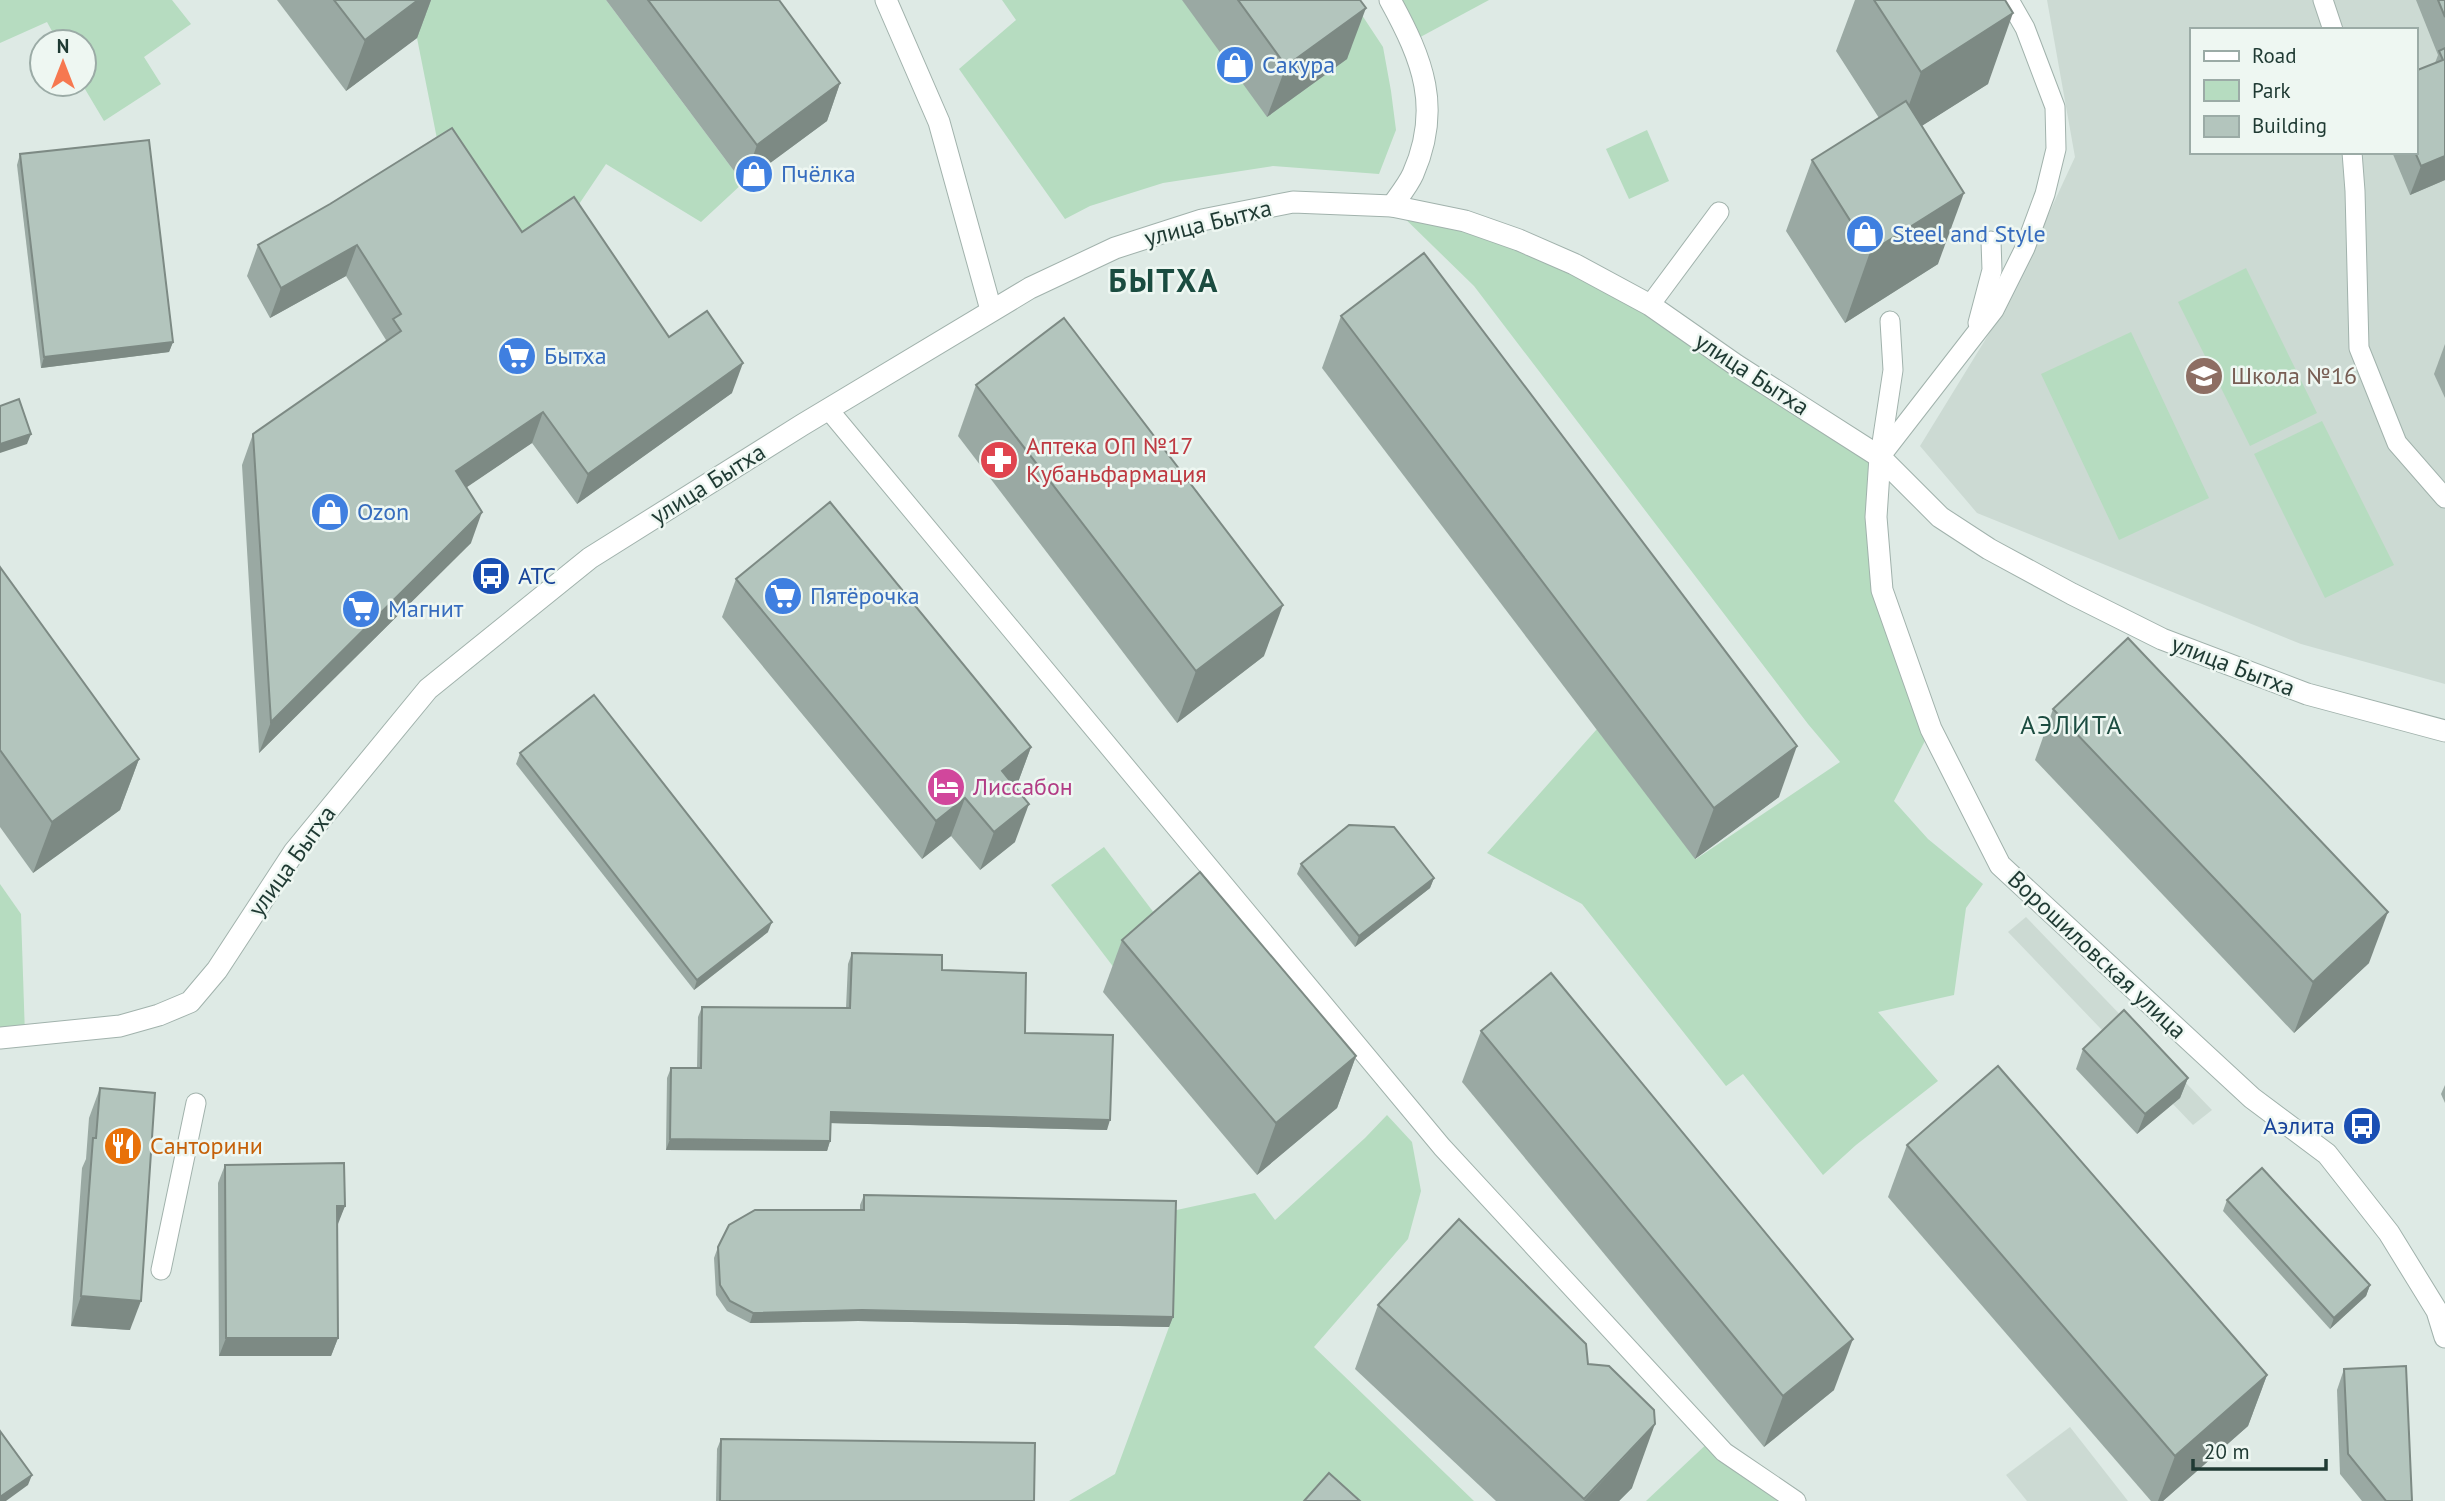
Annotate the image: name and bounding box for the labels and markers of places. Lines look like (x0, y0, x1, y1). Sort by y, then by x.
shop icon: Сакура (1214, 44, 1256, 86)
place label: Сакура (1262, 49, 1335, 80)
shop icon: Пчёлка (733, 153, 775, 195)
place label: Пчёлка (781, 158, 856, 189)
shop icon: Steel and Style (1844, 213, 1886, 255)
place label: Steel and Style (1892, 218, 2046, 249)
supermarket icon: Бытха (496, 335, 538, 377)
place label: Бытха (544, 340, 607, 371)
school or university icon: Школа №16 (2183, 355, 2225, 397)
place label: Школа №16 (2231, 360, 2357, 391)
place label: Аптека ОП №17 Кубаньфармация (1026, 430, 1207, 489)
pharmacy icon: Аптека ОП №17 Кубаньфармация (978, 439, 1020, 481)
shop icon: Ozon (309, 491, 351, 533)
place label: Ozon (357, 496, 409, 527)
bus stop icon: АТС (470, 555, 512, 597)
place label: АТС (518, 560, 556, 591)
supermarket icon: Пятёрочка (762, 575, 804, 617)
place label: Пятёрочка (810, 580, 920, 611)
supermarket icon: Магнит (340, 588, 382, 630)
place label: Магнит (388, 593, 464, 624)
hotel icon: Лиссабон (925, 766, 967, 808)
place label: Лиссабон (972, 771, 1073, 802)
bus stop icon: Аэлита (2341, 1105, 2383, 1147)
place label: Аэлита (2263, 1110, 2335, 1141)
restaurant icon: Санторини (102, 1125, 144, 1167)
place label: Санторини (150, 1130, 263, 1161)

